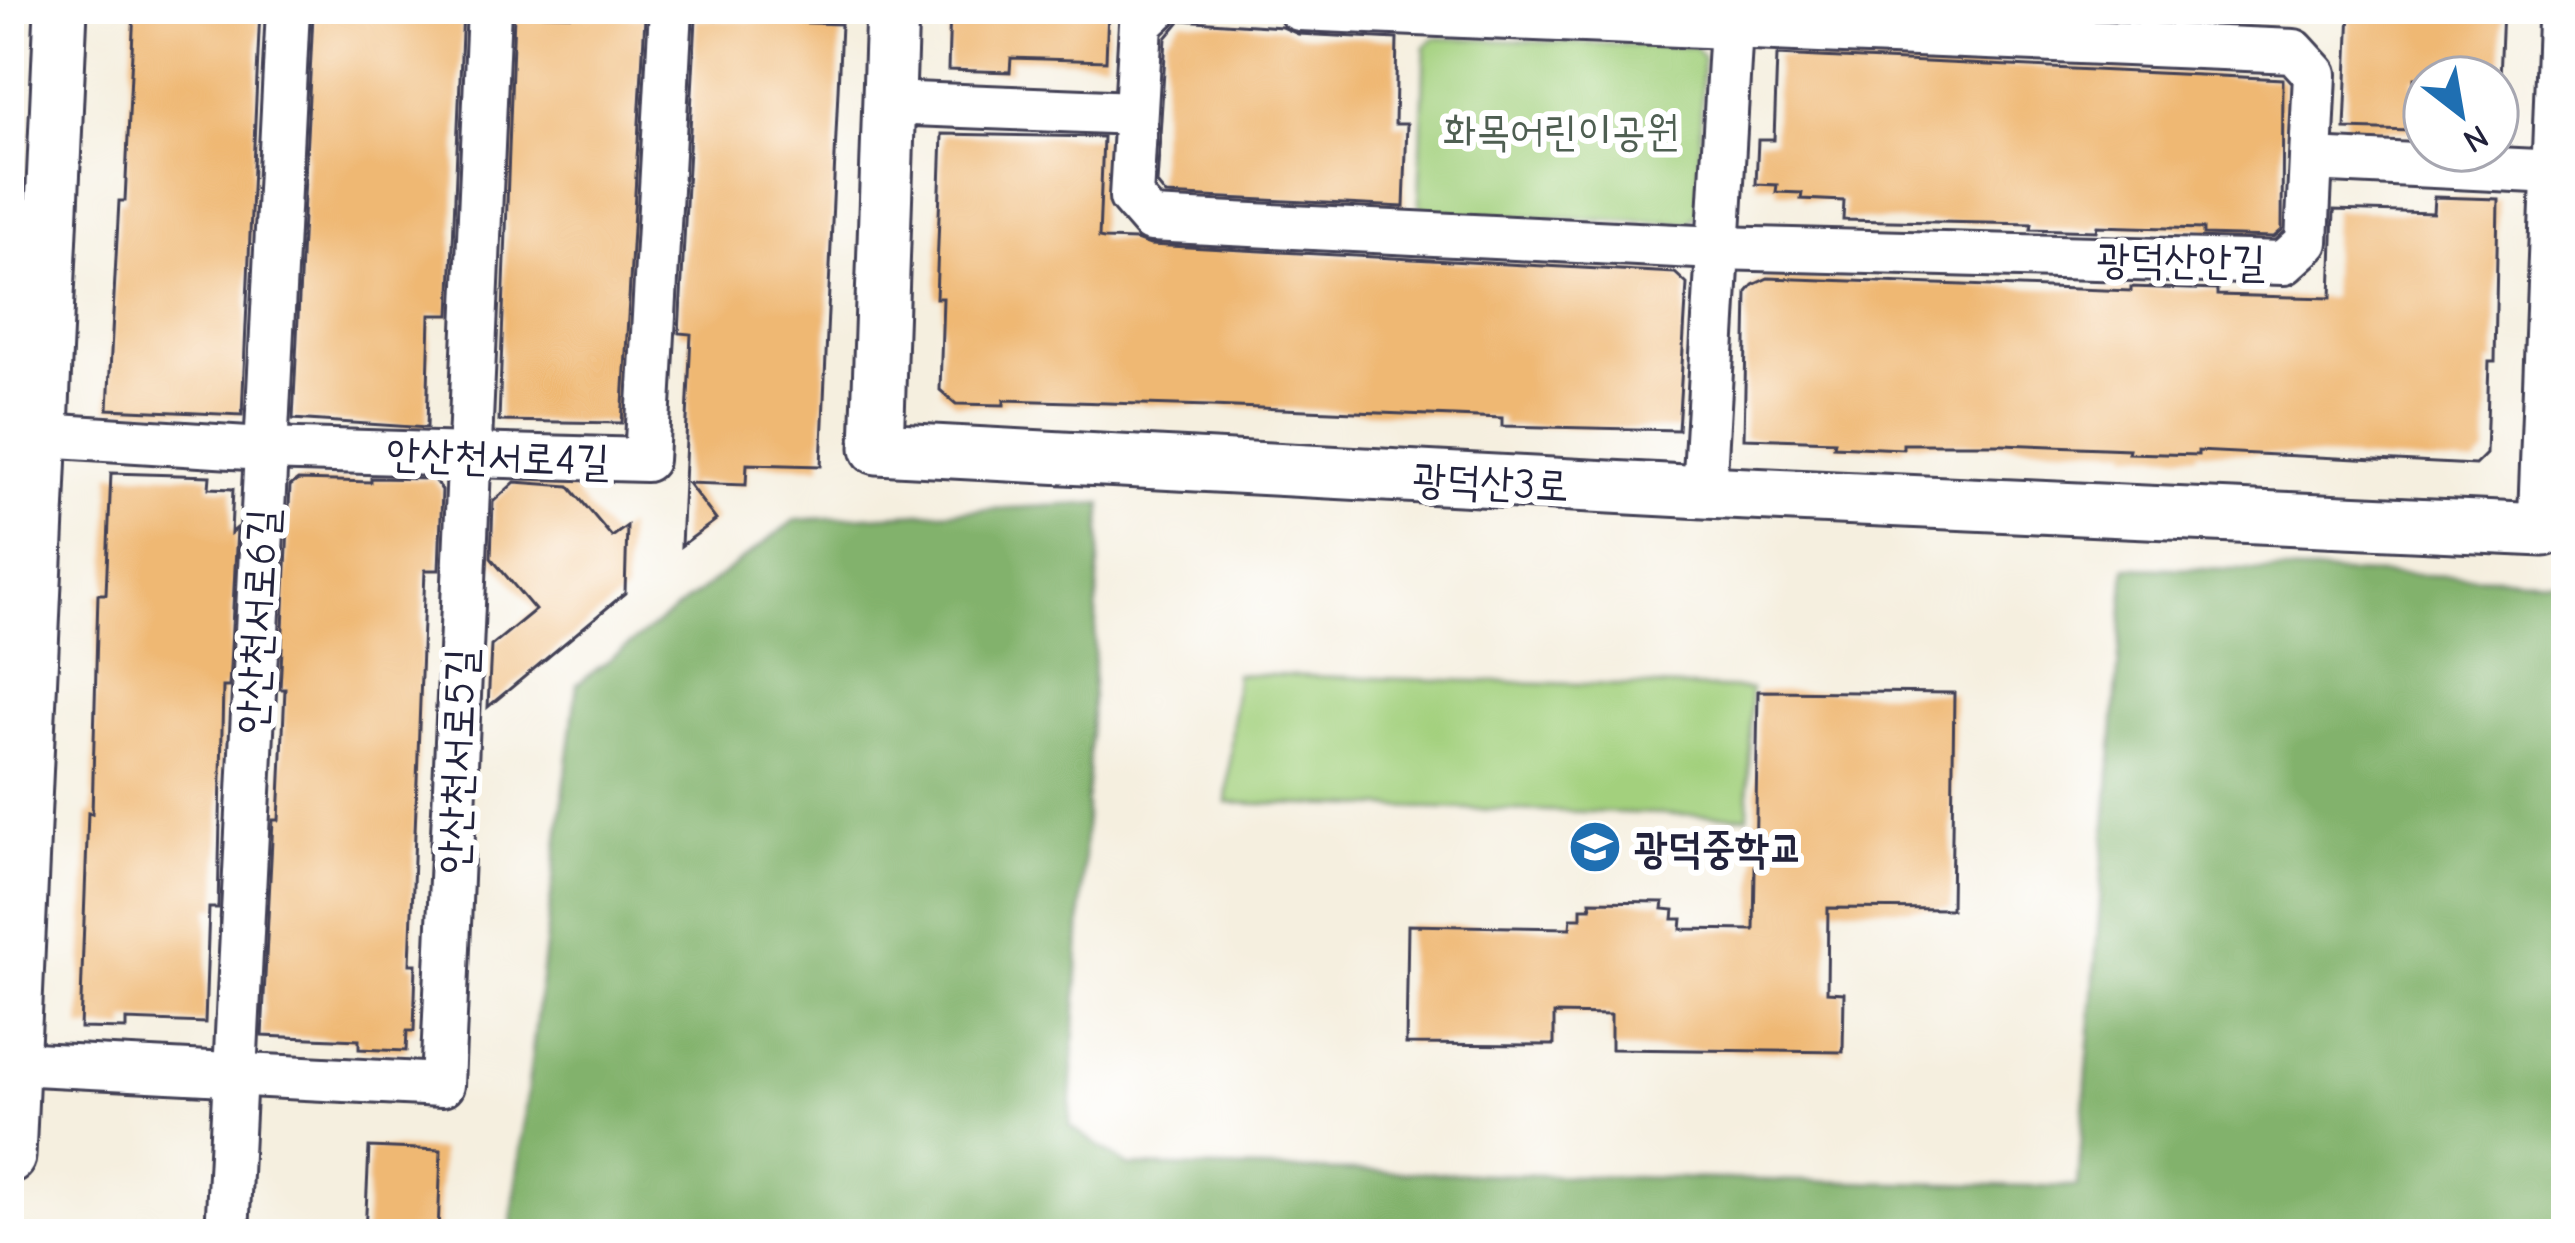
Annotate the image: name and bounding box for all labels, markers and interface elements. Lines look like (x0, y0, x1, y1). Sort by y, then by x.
north arrow (2401, 54, 2521, 174)
park label: 화목어린이공원 (1443, 107, 1679, 156)
text: N (2457, 117, 2495, 161)
street label: 광덕산안길 (2096, 235, 2266, 286)
street label: 안산천서로4길 (386, 429, 610, 486)
street label: 광덕산3로 (1412, 454, 1570, 511)
street label: 안산천서로6길 (227, 507, 288, 735)
street label: 안산천서로5길 (429, 647, 486, 875)
school or university icon: 광덕중학교 (1567, 819, 1623, 875)
place label: 광덕중학교 (1634, 824, 1803, 873)

